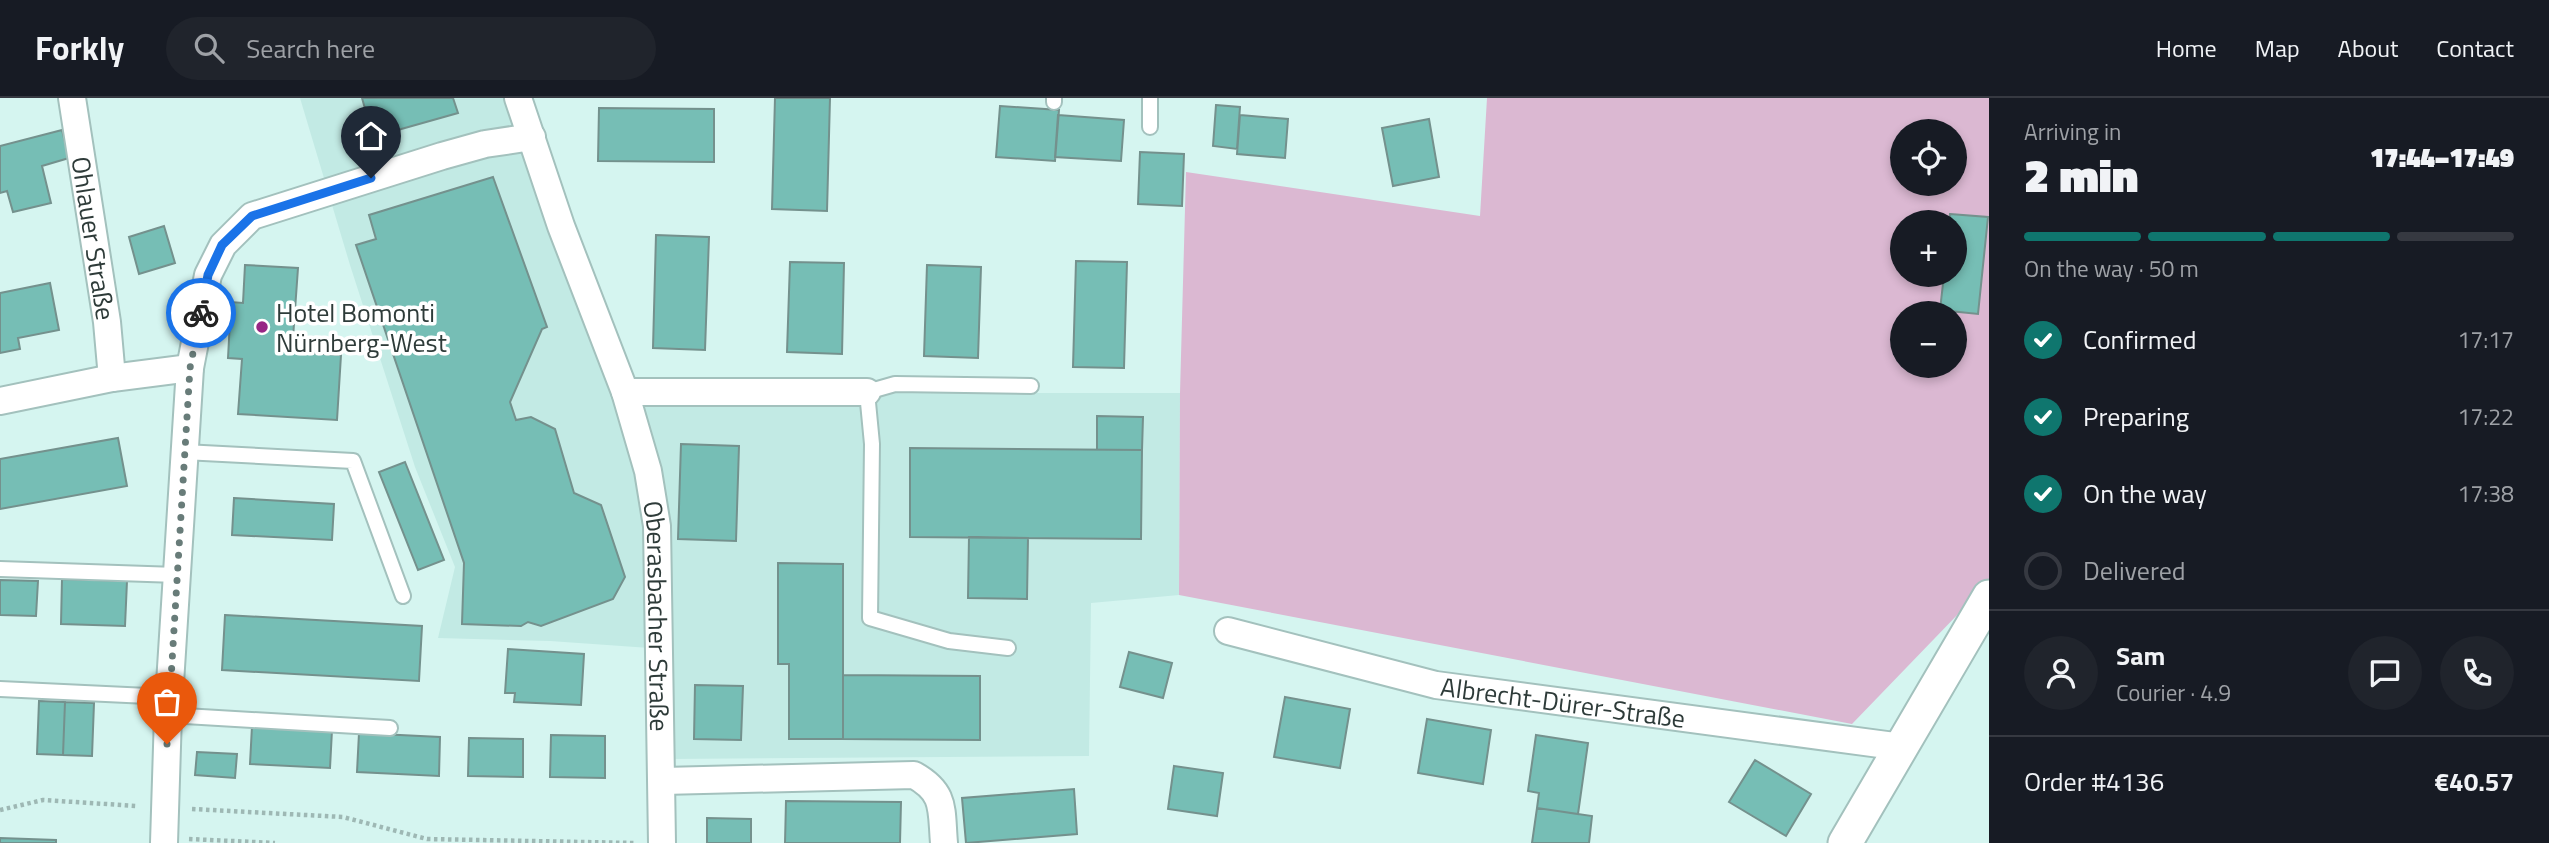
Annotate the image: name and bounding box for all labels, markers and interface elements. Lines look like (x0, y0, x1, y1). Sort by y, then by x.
search box (166, 17, 656, 80)
text: Forkly (35, 23, 124, 73)
icon: search (190, 29, 228, 67)
text: Search here (246, 29, 375, 68)
text: Home (2156, 30, 2217, 66)
text: Map (2255, 30, 2300, 66)
text: About (2338, 30, 2398, 66)
text: Contact (2436, 30, 2514, 66)
pin (341, 106, 401, 178)
text: Arriving in (2024, 114, 2121, 149)
icon: home (352, 117, 390, 155)
map controls (1890, 119, 1967, 378)
button: locate (1890, 119, 1967, 196)
text: 17:44–17:49 (2370, 138, 2514, 177)
text: 2 min (2024, 140, 2138, 210)
street label: Ohlauer Straße (62, 154, 126, 323)
button: + (1890, 210, 1967, 287)
text: On the way · 50 m (2024, 251, 2199, 286)
courier (166, 278, 236, 348)
place label: Hotel Bomonti Nürnberg-West (276, 293, 447, 362)
icon: bike (182, 294, 220, 332)
button: − (1890, 301, 1967, 378)
marker: Hotel Bomonti Nürnberg-West (254, 319, 270, 335)
text: Confirmed (2083, 320, 2197, 359)
icon: check (2024, 321, 2062, 359)
text: 17:17 (2457, 322, 2514, 357)
text: Preparing (2083, 397, 2189, 436)
icon: check (2024, 398, 2062, 436)
text: 17:22 (2457, 399, 2514, 434)
text: On the way (2083, 474, 2207, 513)
icon: check (2024, 475, 2062, 513)
text: 17:38 (2457, 476, 2514, 511)
street label: Oberasbacher Straße (634, 498, 680, 732)
text: Delivered (2083, 551, 2186, 590)
button: person (2024, 636, 2098, 710)
text: Sam (2116, 636, 2165, 675)
button: chat (2348, 636, 2422, 710)
button: phone (2440, 636, 2514, 710)
street label: Albrecht-Dürer-Straße (1438, 666, 1688, 737)
pin (137, 672, 197, 744)
text: Courier · 4.9 (2116, 675, 2231, 710)
icon: bag (148, 683, 186, 721)
text: Order #4136 (2024, 762, 2164, 801)
text: €40.57 (2435, 762, 2514, 801)

